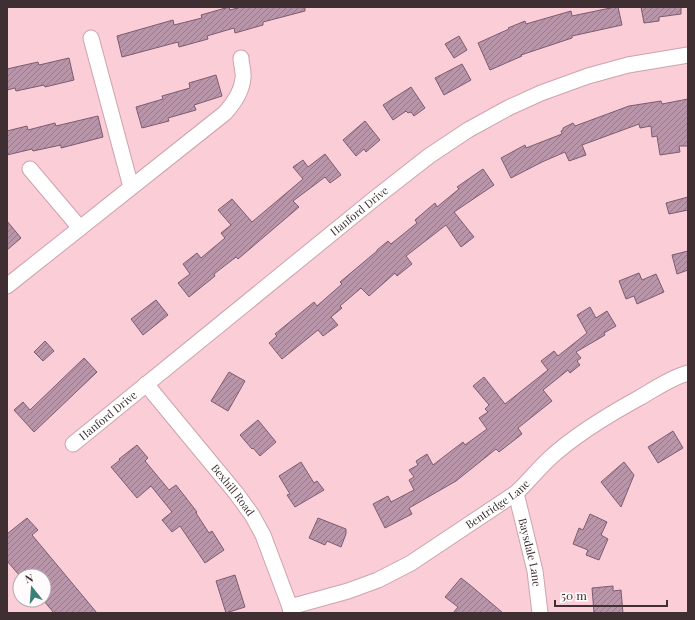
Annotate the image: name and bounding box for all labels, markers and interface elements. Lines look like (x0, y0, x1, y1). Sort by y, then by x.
street label: Hanford Drive (327, 182, 391, 239)
street label: Hanford Drive (75, 387, 140, 443)
street label: Bexhill Road (208, 461, 258, 519)
street label: Bentridge Lane (462, 476, 533, 532)
street label: Baysdale Lane (515, 516, 545, 588)
north arrow (12, 568, 52, 608)
text: N (23, 570, 35, 586)
scale bar (555, 582, 667, 608)
text: 50 m (561, 587, 587, 603)

